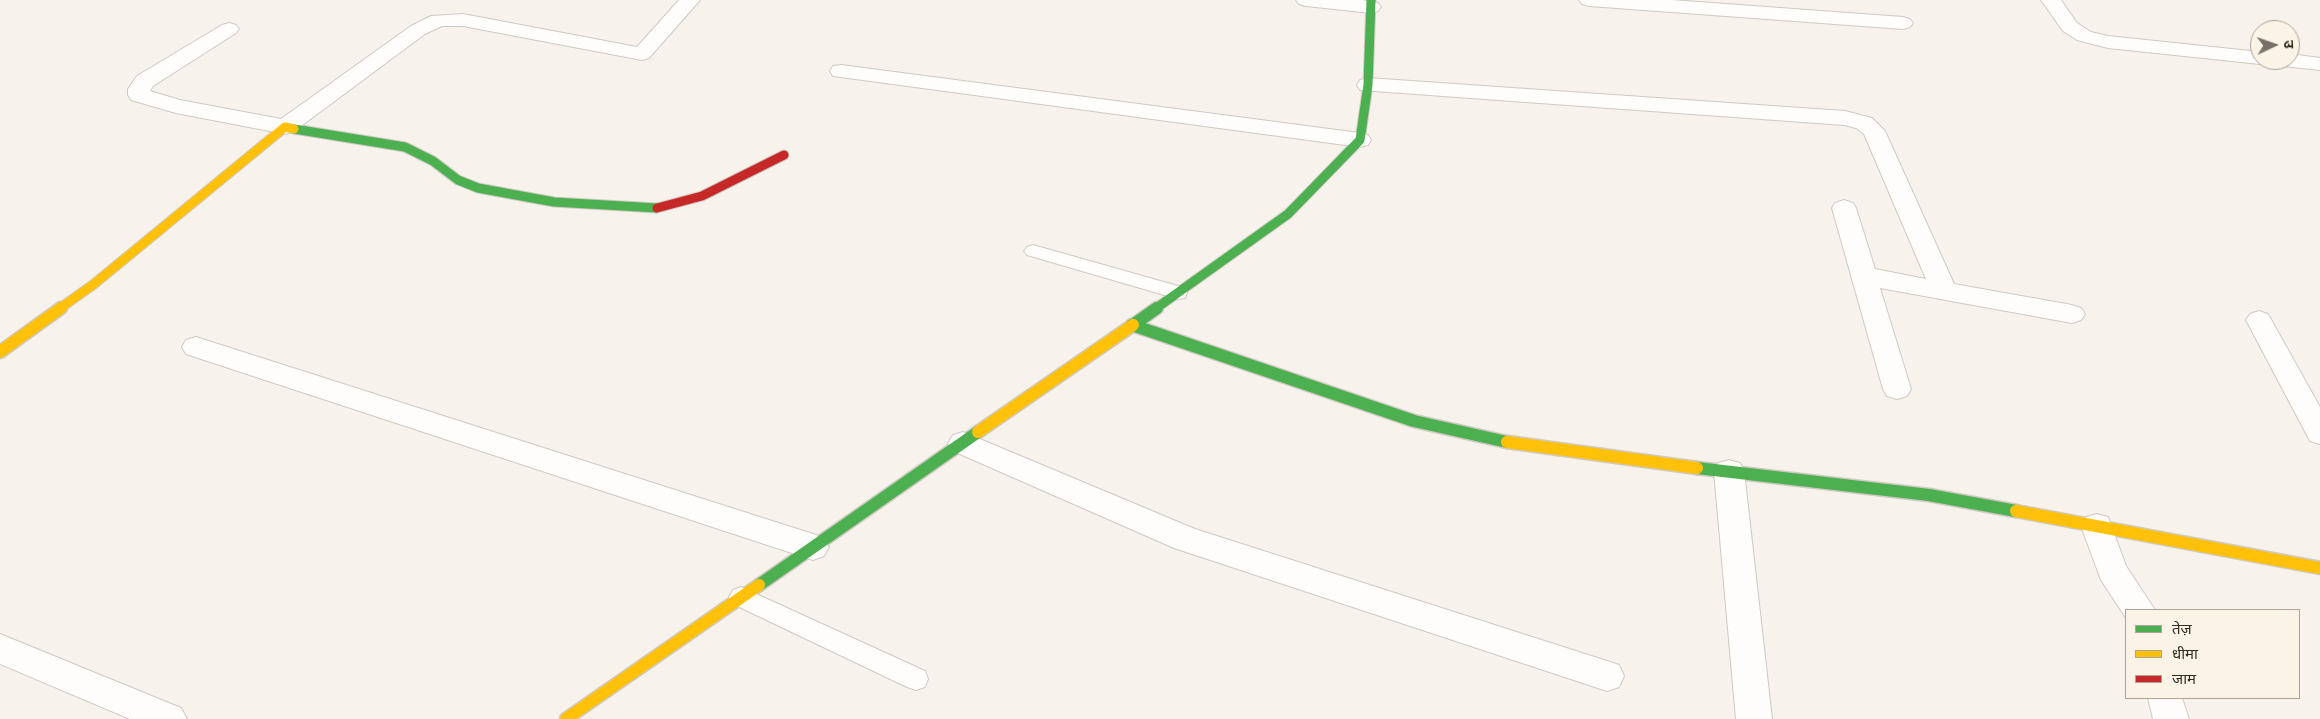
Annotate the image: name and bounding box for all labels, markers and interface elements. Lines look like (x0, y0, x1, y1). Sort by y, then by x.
north arrow (2250, 20, 2300, 70)
text: उ (2280, 40, 2298, 49)
legend (2125, 609, 2300, 699)
text: तेज़ (2172, 618, 2192, 639)
text: धीमा (2172, 643, 2198, 664)
text: जाम (2172, 668, 2196, 689)

